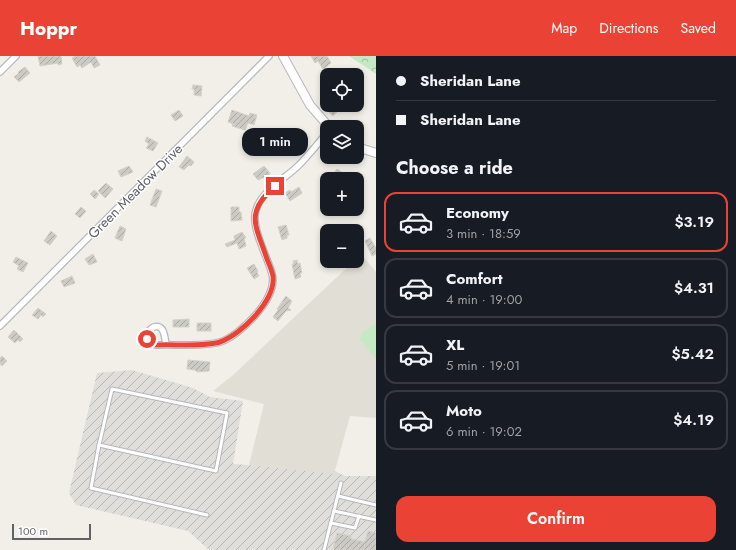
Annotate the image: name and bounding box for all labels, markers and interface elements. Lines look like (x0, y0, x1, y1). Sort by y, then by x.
text: Hoppr (20, 15, 77, 42)
text: Map (551, 18, 577, 38)
text: Directions (599, 18, 659, 38)
text: Saved (681, 18, 716, 38)
map controls (320, 68, 364, 268)
button: locate (320, 68, 364, 112)
text: Sheridan Lane (420, 70, 521, 92)
text: Sheridan Lane (420, 109, 521, 131)
button: layers (320, 120, 364, 164)
callout: 1 min (242, 128, 308, 156)
text: 1 min (259, 132, 291, 151)
street label: Green Meadow Drive (83, 139, 187, 243)
text: Choose a ride (396, 155, 513, 181)
button: + (320, 172, 364, 216)
route end (266, 177, 284, 195)
text: Economy (446, 202, 509, 224)
icon: car (398, 204, 434, 240)
text: $3.19 (674, 211, 714, 233)
button: − (320, 224, 364, 268)
text: 3 min · 18:59 (446, 224, 521, 243)
text: Comfort (446, 268, 503, 290)
icon: car (398, 270, 434, 306)
text: $4.31 (674, 277, 714, 299)
text: 4 min · 19:00 (446, 290, 522, 309)
route start (138, 330, 156, 348)
text: XL (446, 334, 464, 356)
icon: car (398, 336, 434, 372)
text: $5.42 (671, 343, 714, 365)
text: 5 min · 19:01 (446, 356, 520, 375)
text: Moto (446, 400, 482, 422)
icon: car (398, 402, 434, 438)
text: $4.19 (673, 409, 714, 431)
text: 6 min · 19:02 (446, 422, 522, 441)
button: Confirm (396, 496, 716, 542)
scale bar (12, 522, 91, 541)
text: 100 m (18, 523, 48, 539)

